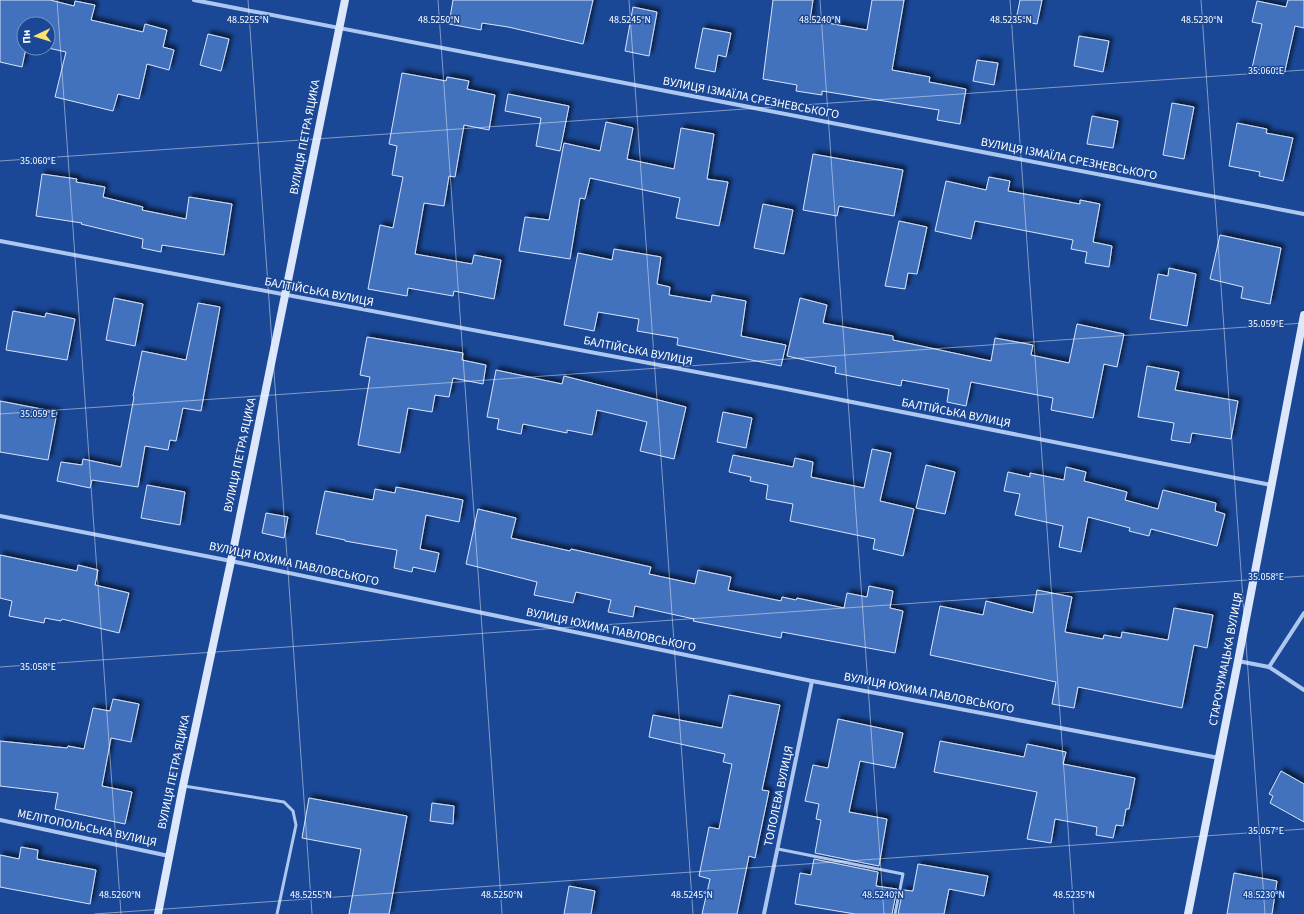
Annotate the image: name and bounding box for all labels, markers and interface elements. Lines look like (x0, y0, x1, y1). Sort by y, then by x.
text: 48.5255°N (227, 13, 269, 27)
text: 48.5250°N (418, 13, 460, 27)
text: 48.5245°N (609, 13, 651, 27)
text: 48.5240°N (799, 13, 841, 27)
text: 48.5235°N (990, 13, 1032, 27)
text: 48.5230°N (1181, 13, 1223, 27)
north arrow (16, 16, 56, 56)
text: Пн (19, 29, 34, 44)
text: 35.060°E (1248, 64, 1284, 78)
street label: ВУЛИЦЯ ІЗМАЇЛА СРЕЗНЕВСЬКОГО (661, 73, 841, 123)
street label: ВУЛИЦЯ ПЕТРА ЯЦИКА (286, 78, 325, 196)
street label: ВУЛИЦЯ ІЗМАЇЛА СРЕЗНЕВСЬКОГО (979, 134, 1159, 184)
text: 35.060°E (20, 154, 56, 168)
street label: БАЛТІЙСЬКА ВУЛИЦЯ (263, 273, 375, 311)
text: 35.059°E (1248, 317, 1284, 331)
street label: БАЛТІЙСЬКА ВУЛИЦЯ (582, 332, 694, 370)
street label: БАЛТІЙСЬКА ВУЛИЦЯ (900, 394, 1012, 432)
street label: ВУЛИЦЯ ПЕТРА ЯЦИКА (220, 396, 261, 514)
text: 35.059°E (20, 407, 56, 421)
street label: ВУЛИЦЯ ЮХИМА ПАВЛОВСЬКОГО (207, 538, 381, 590)
text: 35.058°E (1248, 570, 1284, 584)
street label: СТАРОЧУМАЦЬКА ВУЛИЦЯ (1205, 591, 1247, 727)
street label: ВУЛИЦЯ ЮХИМА ПАВЛОВСЬКОГО (524, 604, 698, 656)
text: 35.058°E (20, 660, 56, 674)
street label: ВУЛИЦЯ ЮХИМА ПАВЛОВСЬКОГО (842, 668, 1016, 718)
street label: ВУЛИЦЯ ПЕТРА ЯЦИКА (154, 713, 195, 831)
street label: ТОПОЛЕВА ВУЛИЦЯ (760, 744, 798, 848)
street label: МЕЛІТОПОЛЬСЬКА ВУЛИЦЯ (16, 805, 158, 851)
text: 35.057°E (1248, 824, 1284, 838)
text: 48.5260°N (99, 888, 141, 902)
text: 48.5255°N (290, 888, 332, 902)
text: 48.5250°N (481, 888, 523, 902)
text: 48.5245°N (671, 888, 713, 902)
text: 48.5240°N (862, 888, 904, 902)
text: 48.5235°N (1053, 888, 1095, 902)
text: 48.5230°N (1243, 888, 1285, 902)

